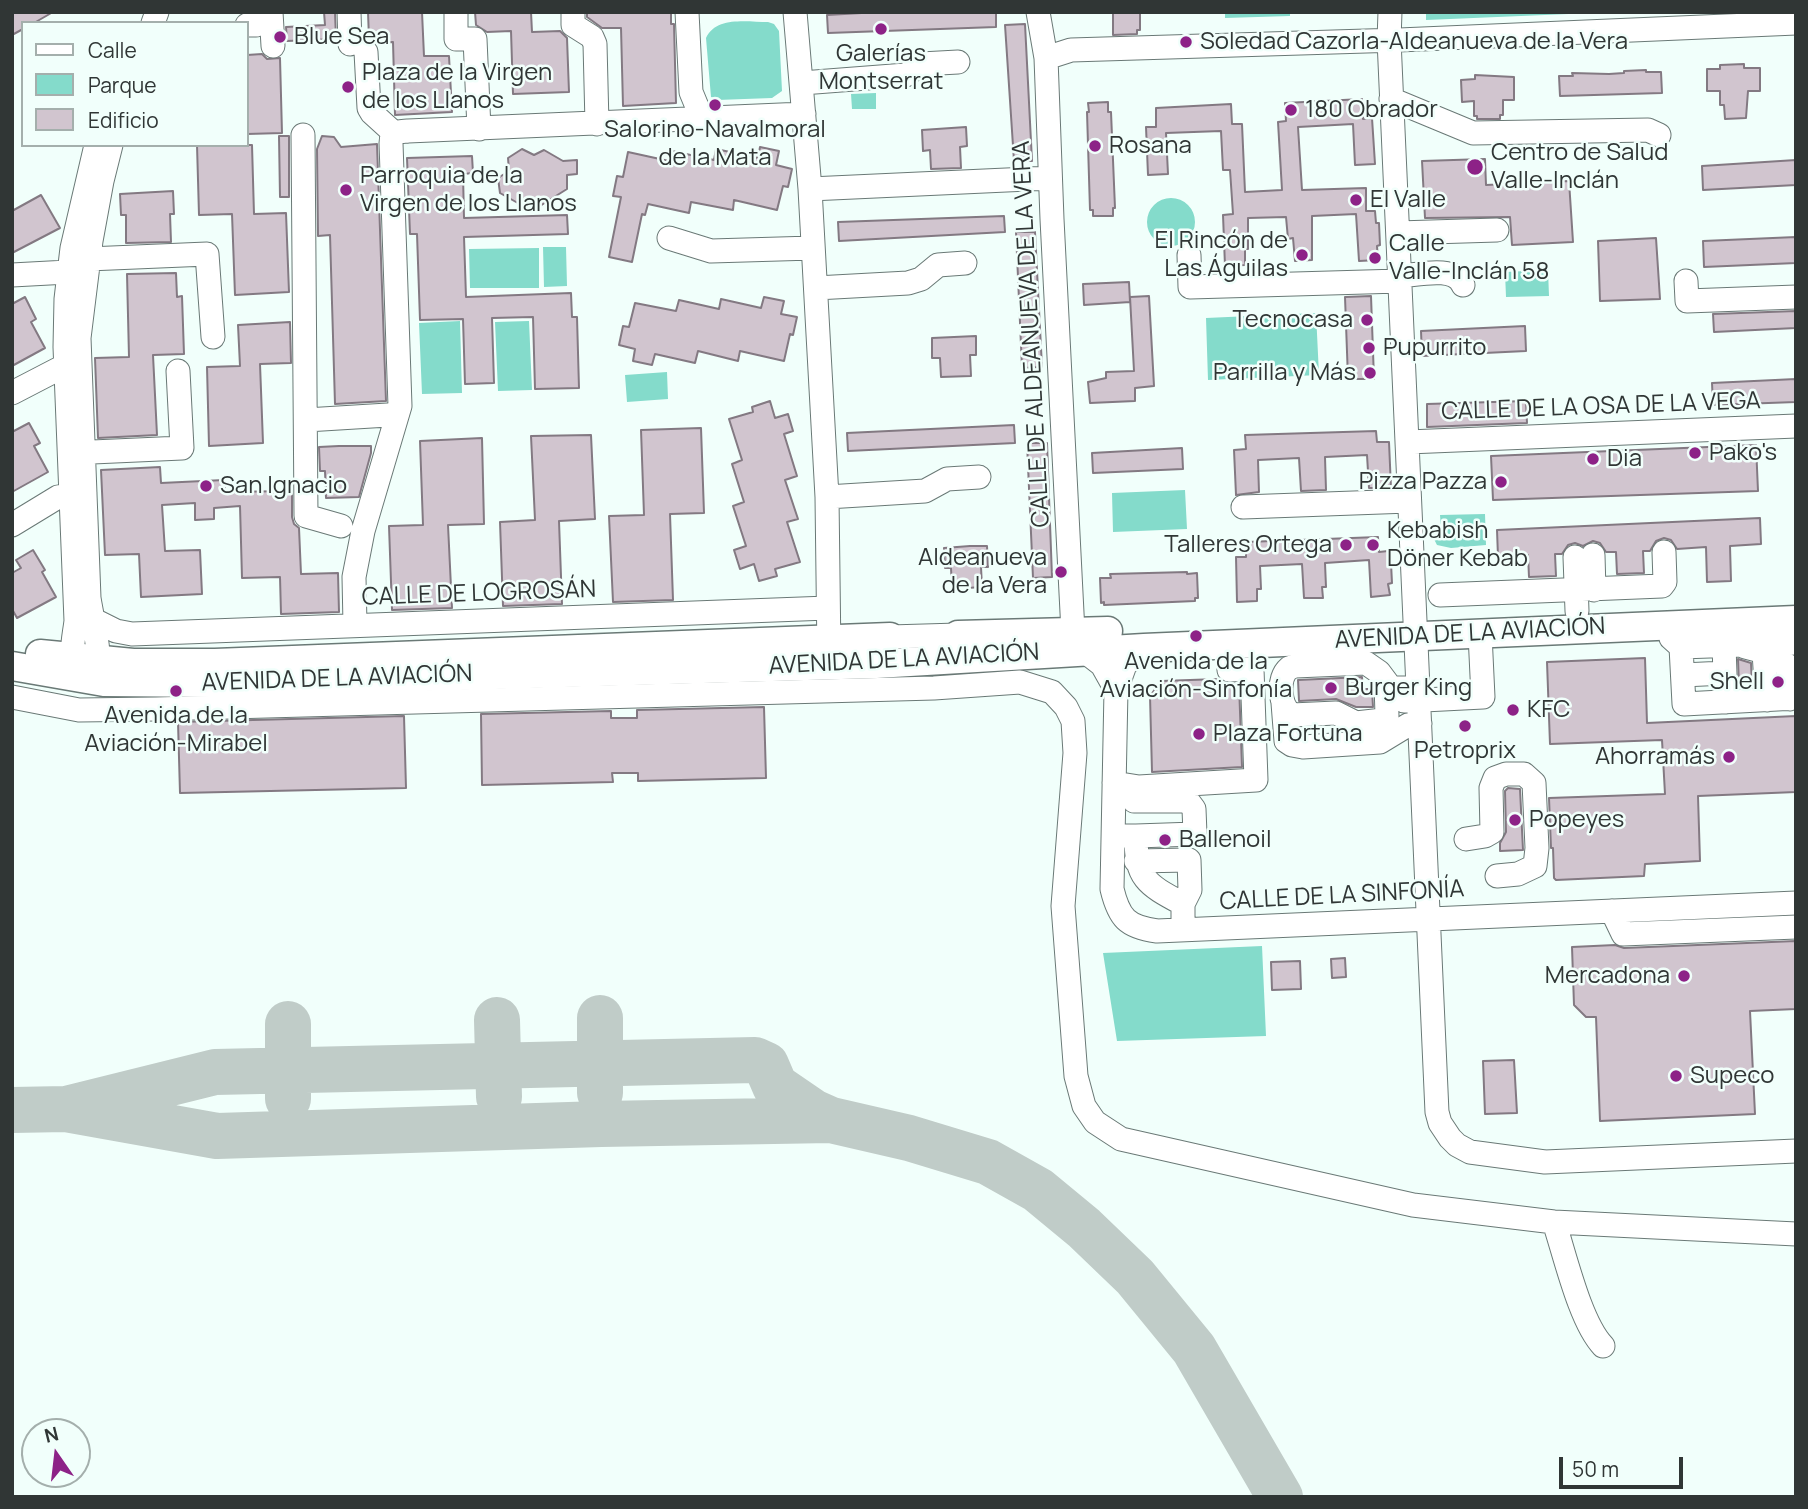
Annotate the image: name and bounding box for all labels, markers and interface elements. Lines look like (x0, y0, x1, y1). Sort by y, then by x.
legend (21, 21, 248, 147)
marker: Galerías Montserrat (873, 21, 889, 37)
place label: Blue Sea (294, 23, 389, 51)
place label: Soledad Cazorla-Aldeanueva de la Vera (1200, 28, 1628, 56)
marker: Blue Sea (272, 29, 288, 45)
marker: Soledad Cazorla-Aldeanueva de la Vera (1178, 34, 1194, 50)
text: Calle (88, 36, 137, 64)
place label: Galerías Montserrat (819, 40, 943, 96)
place label: Plaza de la Virgen de los Llanos (362, 59, 552, 115)
text: Parque (88, 71, 157, 99)
marker: Plaza de la Virgen de los Llanos (340, 79, 356, 95)
place label: 180 Obrador (1305, 96, 1438, 124)
marker: Salorino-Navalmoral de la Mata (707, 97, 723, 113)
marker: 180 Obrador (1283, 102, 1299, 118)
text: Edificio (88, 106, 159, 134)
place label: Salorino-Navalmoral de la Mata (604, 116, 826, 172)
place label: Rosana (1109, 132, 1192, 160)
marker: Rosana (1087, 138, 1103, 154)
place label: Centro de Salud Valle-Inclán (1491, 139, 1668, 195)
street label: CALLE DE ALDEANUEVA DE LA VERA (1007, 140, 1057, 528)
marker: Centro de Salud Valle-Inclán (1465, 157, 1485, 177)
place label: Parroquia de la Virgen de los Llanos (360, 162, 577, 218)
marker: Parroquia de la Virgen de los Llanos (338, 182, 354, 198)
place label: El Valle (1370, 186, 1446, 214)
marker: El Valle (1348, 192, 1364, 208)
place label: El Rincón de Las Águilas (1155, 227, 1288, 283)
place label: Calle Valle-Inclán 58 (1389, 230, 1550, 286)
marker: El Rincón de Las Águilas (1294, 247, 1310, 263)
marker: Calle Valle-Inclán 58 (1367, 250, 1383, 266)
place label: Tecnocasa (1232, 306, 1353, 334)
marker: Tecnocasa (1359, 312, 1375, 328)
place label: Pupurrito (1383, 334, 1486, 362)
marker: Pupurrito (1361, 340, 1377, 356)
place label: Parrilla y Más (1213, 359, 1356, 387)
marker: Parrilla y Más (1362, 365, 1378, 381)
street label: CALLE DE LA OSA DE LA VEGA (1441, 387, 1761, 427)
place label: Pako's (1709, 439, 1777, 467)
place label: Dia (1607, 445, 1642, 473)
marker: Pako's (1687, 445, 1703, 461)
marker: Dia (1585, 451, 1601, 467)
place label: Pizza Pazza (1359, 468, 1487, 496)
place label: San Ignacio (220, 472, 347, 500)
marker: Pizza Pazza (1493, 474, 1509, 490)
marker: San Ignacio (198, 478, 214, 494)
place label: Kebabish Döner Kebab (1387, 517, 1528, 573)
place label: Talleres Ortega (1164, 531, 1332, 559)
marker: Talleres Ortega (1338, 537, 1354, 553)
marker: Kebabish Döner Kebab (1365, 537, 1381, 553)
place label: Aldeanueva de la Vera (918, 544, 1047, 600)
marker: Aldeanueva de la Vera (1053, 564, 1069, 580)
street label: CALLE DE LOGROSÁN (361, 576, 597, 612)
street label: AVENIDA DE LA AVIACIÓN (1334, 613, 1606, 655)
marker: Avenida de la Aviación-Sinfonía (1188, 628, 1204, 644)
street label: AVENIDA DE LA AVIACIÓN (768, 639, 1040, 681)
place label: Avenida de la Aviación-Sinfonía (1100, 648, 1292, 704)
street label: AVENIDA DE LA AVIACIÓN (201, 660, 473, 698)
place label: Shell (1710, 668, 1764, 696)
place label: Burger King (1345, 674, 1472, 702)
marker: Shell (1770, 674, 1786, 690)
marker: Burger King (1323, 680, 1339, 696)
marker: Avenida de la Aviación-Mirabel (168, 683, 184, 699)
place label: KFC (1527, 696, 1570, 724)
place label: Avenida de la Aviación-Mirabel (84, 702, 268, 758)
marker: KFC (1505, 702, 1521, 718)
marker: Petroprix (1457, 718, 1473, 734)
place label: Plaza Fortuna (1213, 720, 1363, 748)
marker: Plaza Fortuna (1191, 726, 1207, 742)
place label: Petroprix (1414, 737, 1516, 765)
place label: Ahorramás (1595, 743, 1715, 771)
marker: Ahorramás (1721, 749, 1737, 765)
place label: Popeyes (1529, 806, 1624, 834)
marker: Popeyes (1507, 812, 1523, 828)
place label: Ballenoil (1179, 826, 1271, 854)
marker: Ballenoil (1157, 832, 1173, 848)
street label: CALLE DE LA SINFONÍA (1219, 875, 1465, 917)
place label: Mercadona (1545, 962, 1670, 990)
marker: Mercadona (1676, 968, 1692, 984)
place label: Supeco (1690, 1062, 1774, 1090)
marker: Supeco (1668, 1068, 1684, 1084)
north arrow (21, 1418, 91, 1488)
text: N (42, 1420, 61, 1449)
scale bar (1563, 1442, 1687, 1486)
text: 50 m (1572, 1455, 1619, 1483)

